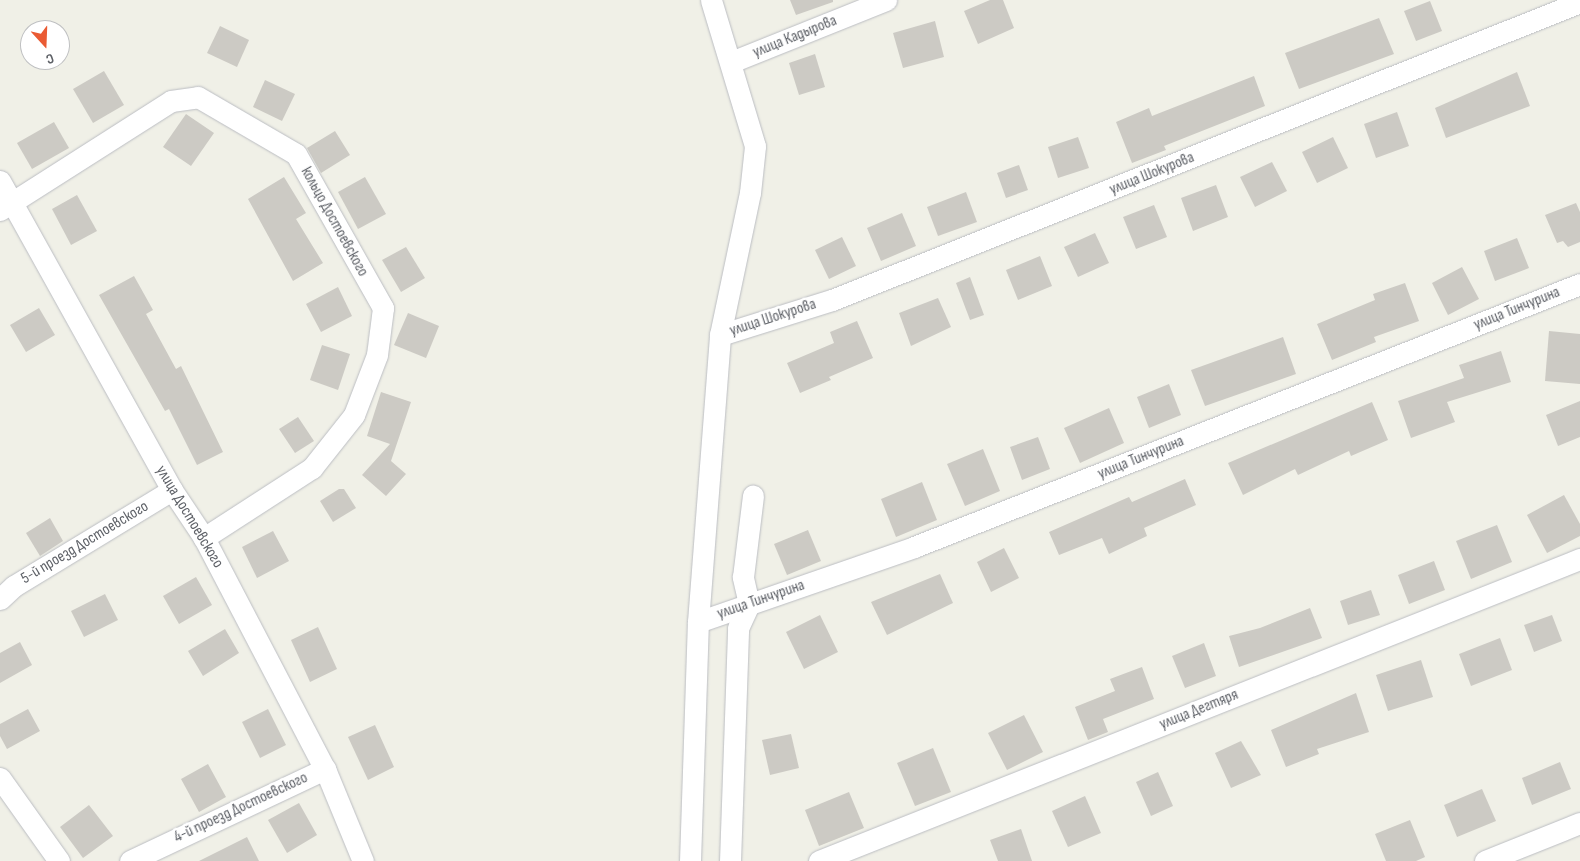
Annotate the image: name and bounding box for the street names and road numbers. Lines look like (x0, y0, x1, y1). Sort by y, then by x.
street label: улица Кадырова (750, 11, 840, 63)
street label: улица Шокурова (1107, 148, 1197, 200)
street label: кольцо Достоевского (296, 164, 372, 280)
street label: улица Тинчурина (1471, 283, 1563, 335)
street label: улица Шокурова (727, 295, 819, 341)
street label: улица Тинчурина (1095, 432, 1187, 484)
street label: улица Достоевского (151, 462, 227, 572)
street label: 5-й проезд Достоевского (18, 497, 152, 589)
street label: улица Тинчурина (715, 576, 807, 624)
street label: улица Дегтяря (1157, 686, 1241, 734)
street label: 4-й проезд Достоевского (171, 769, 311, 847)

